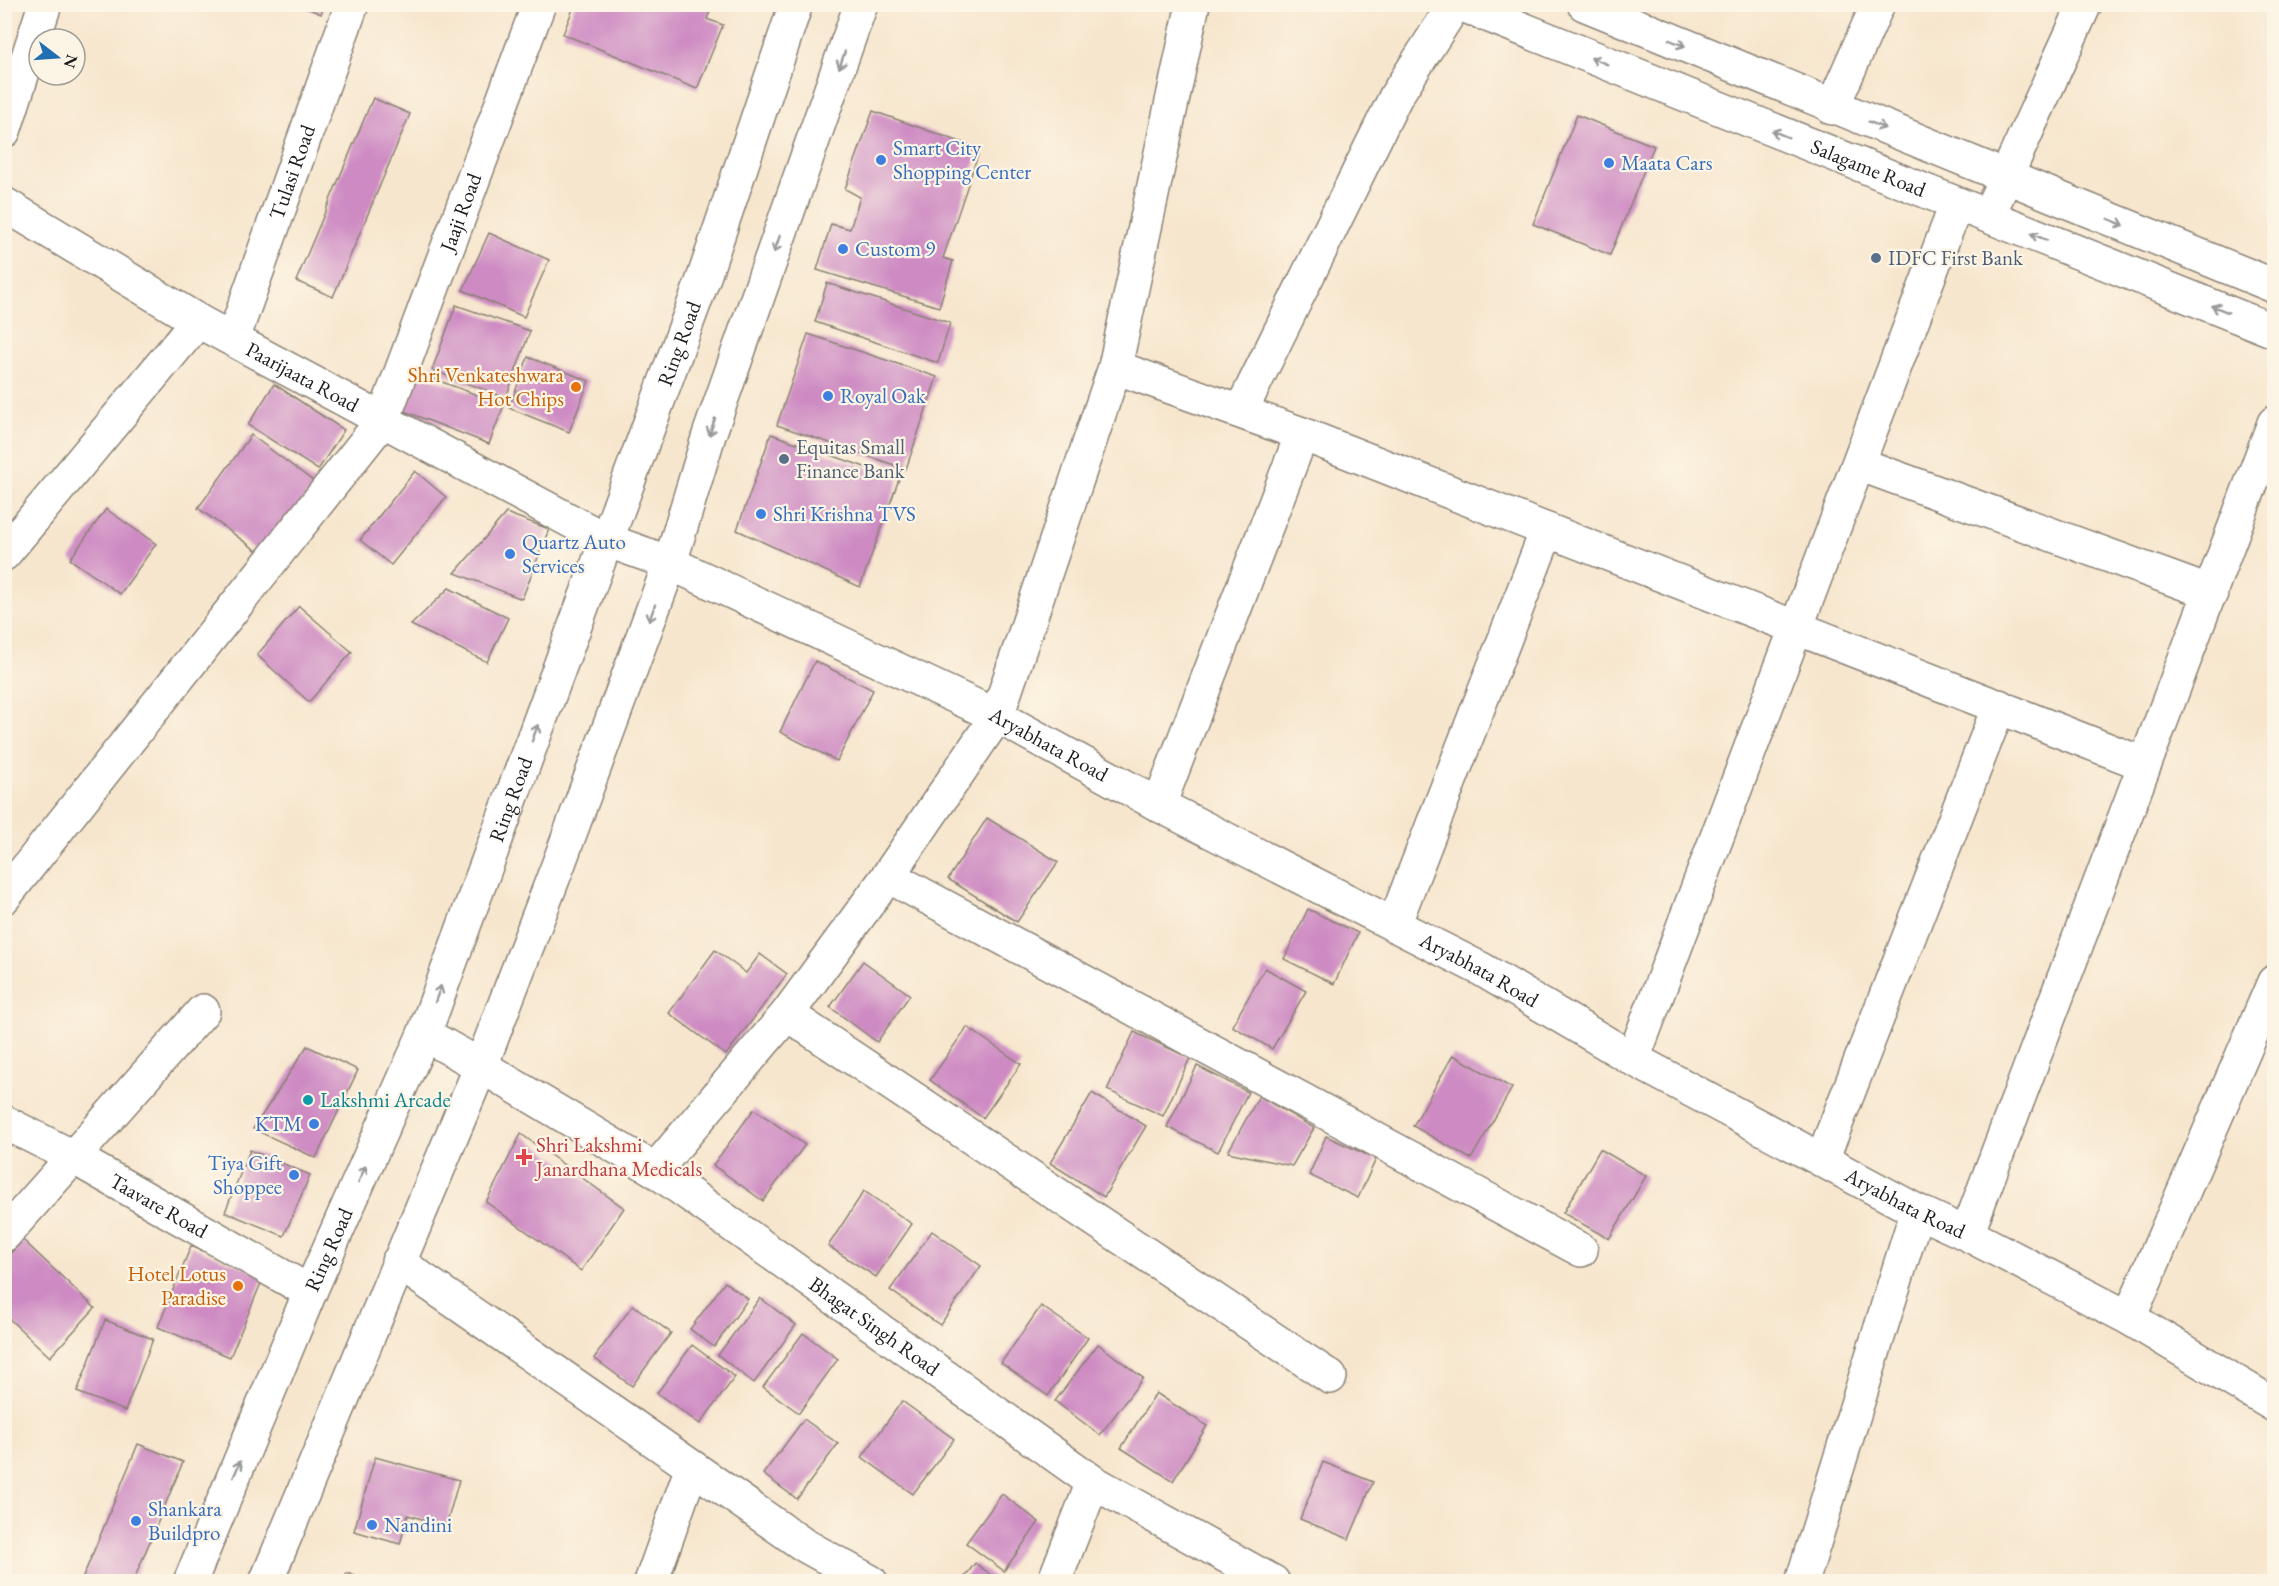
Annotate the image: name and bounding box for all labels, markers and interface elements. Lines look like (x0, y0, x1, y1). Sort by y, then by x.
north arrow (27, 27, 87, 87)
one-way arrow (1667, 38, 1686, 49)
one-way arrow (835, 50, 846, 69)
text: N (59, 52, 83, 71)
one-way arrow (1590, 55, 1609, 66)
one-way arrow (1867, 120, 1885, 131)
street label: Tulasi Road (263, 121, 321, 223)
one-way arrow (1771, 128, 1790, 139)
street label: Salagame Road (1807, 132, 1930, 203)
place label: Smart City Shopping Center (893, 134, 1031, 185)
place label: Maata Cars (1621, 149, 1713, 176)
marker: Smart City Shopping Center (874, 153, 888, 167)
marker: Maata Cars (1602, 156, 1616, 170)
street label: Jaaji Road (433, 169, 488, 257)
one-way arrow (2106, 217, 2125, 228)
one-way arrow (2030, 230, 2049, 241)
one-way arrow (770, 234, 781, 252)
place label: Custom 9 (855, 235, 935, 262)
marker: Custom 9 (836, 242, 850, 256)
place label: IDFC First Bank (1888, 244, 2024, 271)
marker: IDFC First Bank (1869, 251, 1883, 265)
street label: Ring Road (651, 297, 707, 390)
one-way arrow (2211, 303, 2230, 314)
street label: Paarijaata Road (241, 335, 364, 418)
place label: Shri Venkateshwara Hot Chips (408, 361, 565, 412)
marker: Shri Venkateshwara Hot Chips (569, 380, 583, 394)
place label: Royal Oak (840, 382, 927, 409)
marker: Royal Oak (821, 389, 835, 403)
one-way arrow (706, 418, 717, 437)
place label: Equitas Small Finance Bank (796, 433, 906, 484)
marker: Equitas Small Finance Bank (777, 452, 791, 466)
place label: Shri Krishna TVS (773, 500, 916, 527)
marker: Shri Krishna TVS (754, 507, 768, 521)
place label: Quartz Auto Services (522, 528, 626, 579)
marker: Quartz Auto Services (503, 547, 517, 561)
one-way arrow (645, 603, 656, 622)
street label: Aryabhata Road (984, 700, 1113, 788)
one-way arrow (530, 724, 541, 743)
street label: Ring Road (482, 753, 538, 845)
street label: Aryabhata Road (1414, 926, 1544, 1013)
one-way arrow (434, 986, 445, 1004)
place label: Lakshmi Arcade (320, 1086, 451, 1113)
marker: Lakshmi Arcade (301, 1093, 315, 1107)
place label: KTM (255, 1110, 302, 1137)
marker: KTM (307, 1117, 321, 1131)
place label: Shri Lakshmi Janardhana Medicals (534, 1131, 702, 1182)
place label: Tiya Gift Shoppee (208, 1149, 282, 1200)
marker: Shri Lakshmi Janardhana Medicals (517, 1150, 531, 1164)
street label: Aryabhata Road (1840, 1160, 1970, 1245)
one-way arrow (357, 1165, 368, 1184)
street label: Taavare Road (105, 1167, 213, 1244)
marker: Tiya Gift Shoppee (287, 1168, 301, 1182)
street label: Ring Road (298, 1203, 359, 1296)
place label: Hotel Lotus Paradise (127, 1260, 226, 1311)
street label: Bhagat Singh Road (804, 1270, 945, 1382)
marker: Hotel Lotus Paradise (231, 1279, 245, 1293)
one-way arrow (232, 1461, 243, 1479)
place label: Shankara Buildpro (148, 1495, 222, 1546)
place label: Nandini (384, 1511, 452, 1538)
marker: Shankara Buildpro (129, 1514, 143, 1528)
marker: Nandini (365, 1518, 379, 1532)

